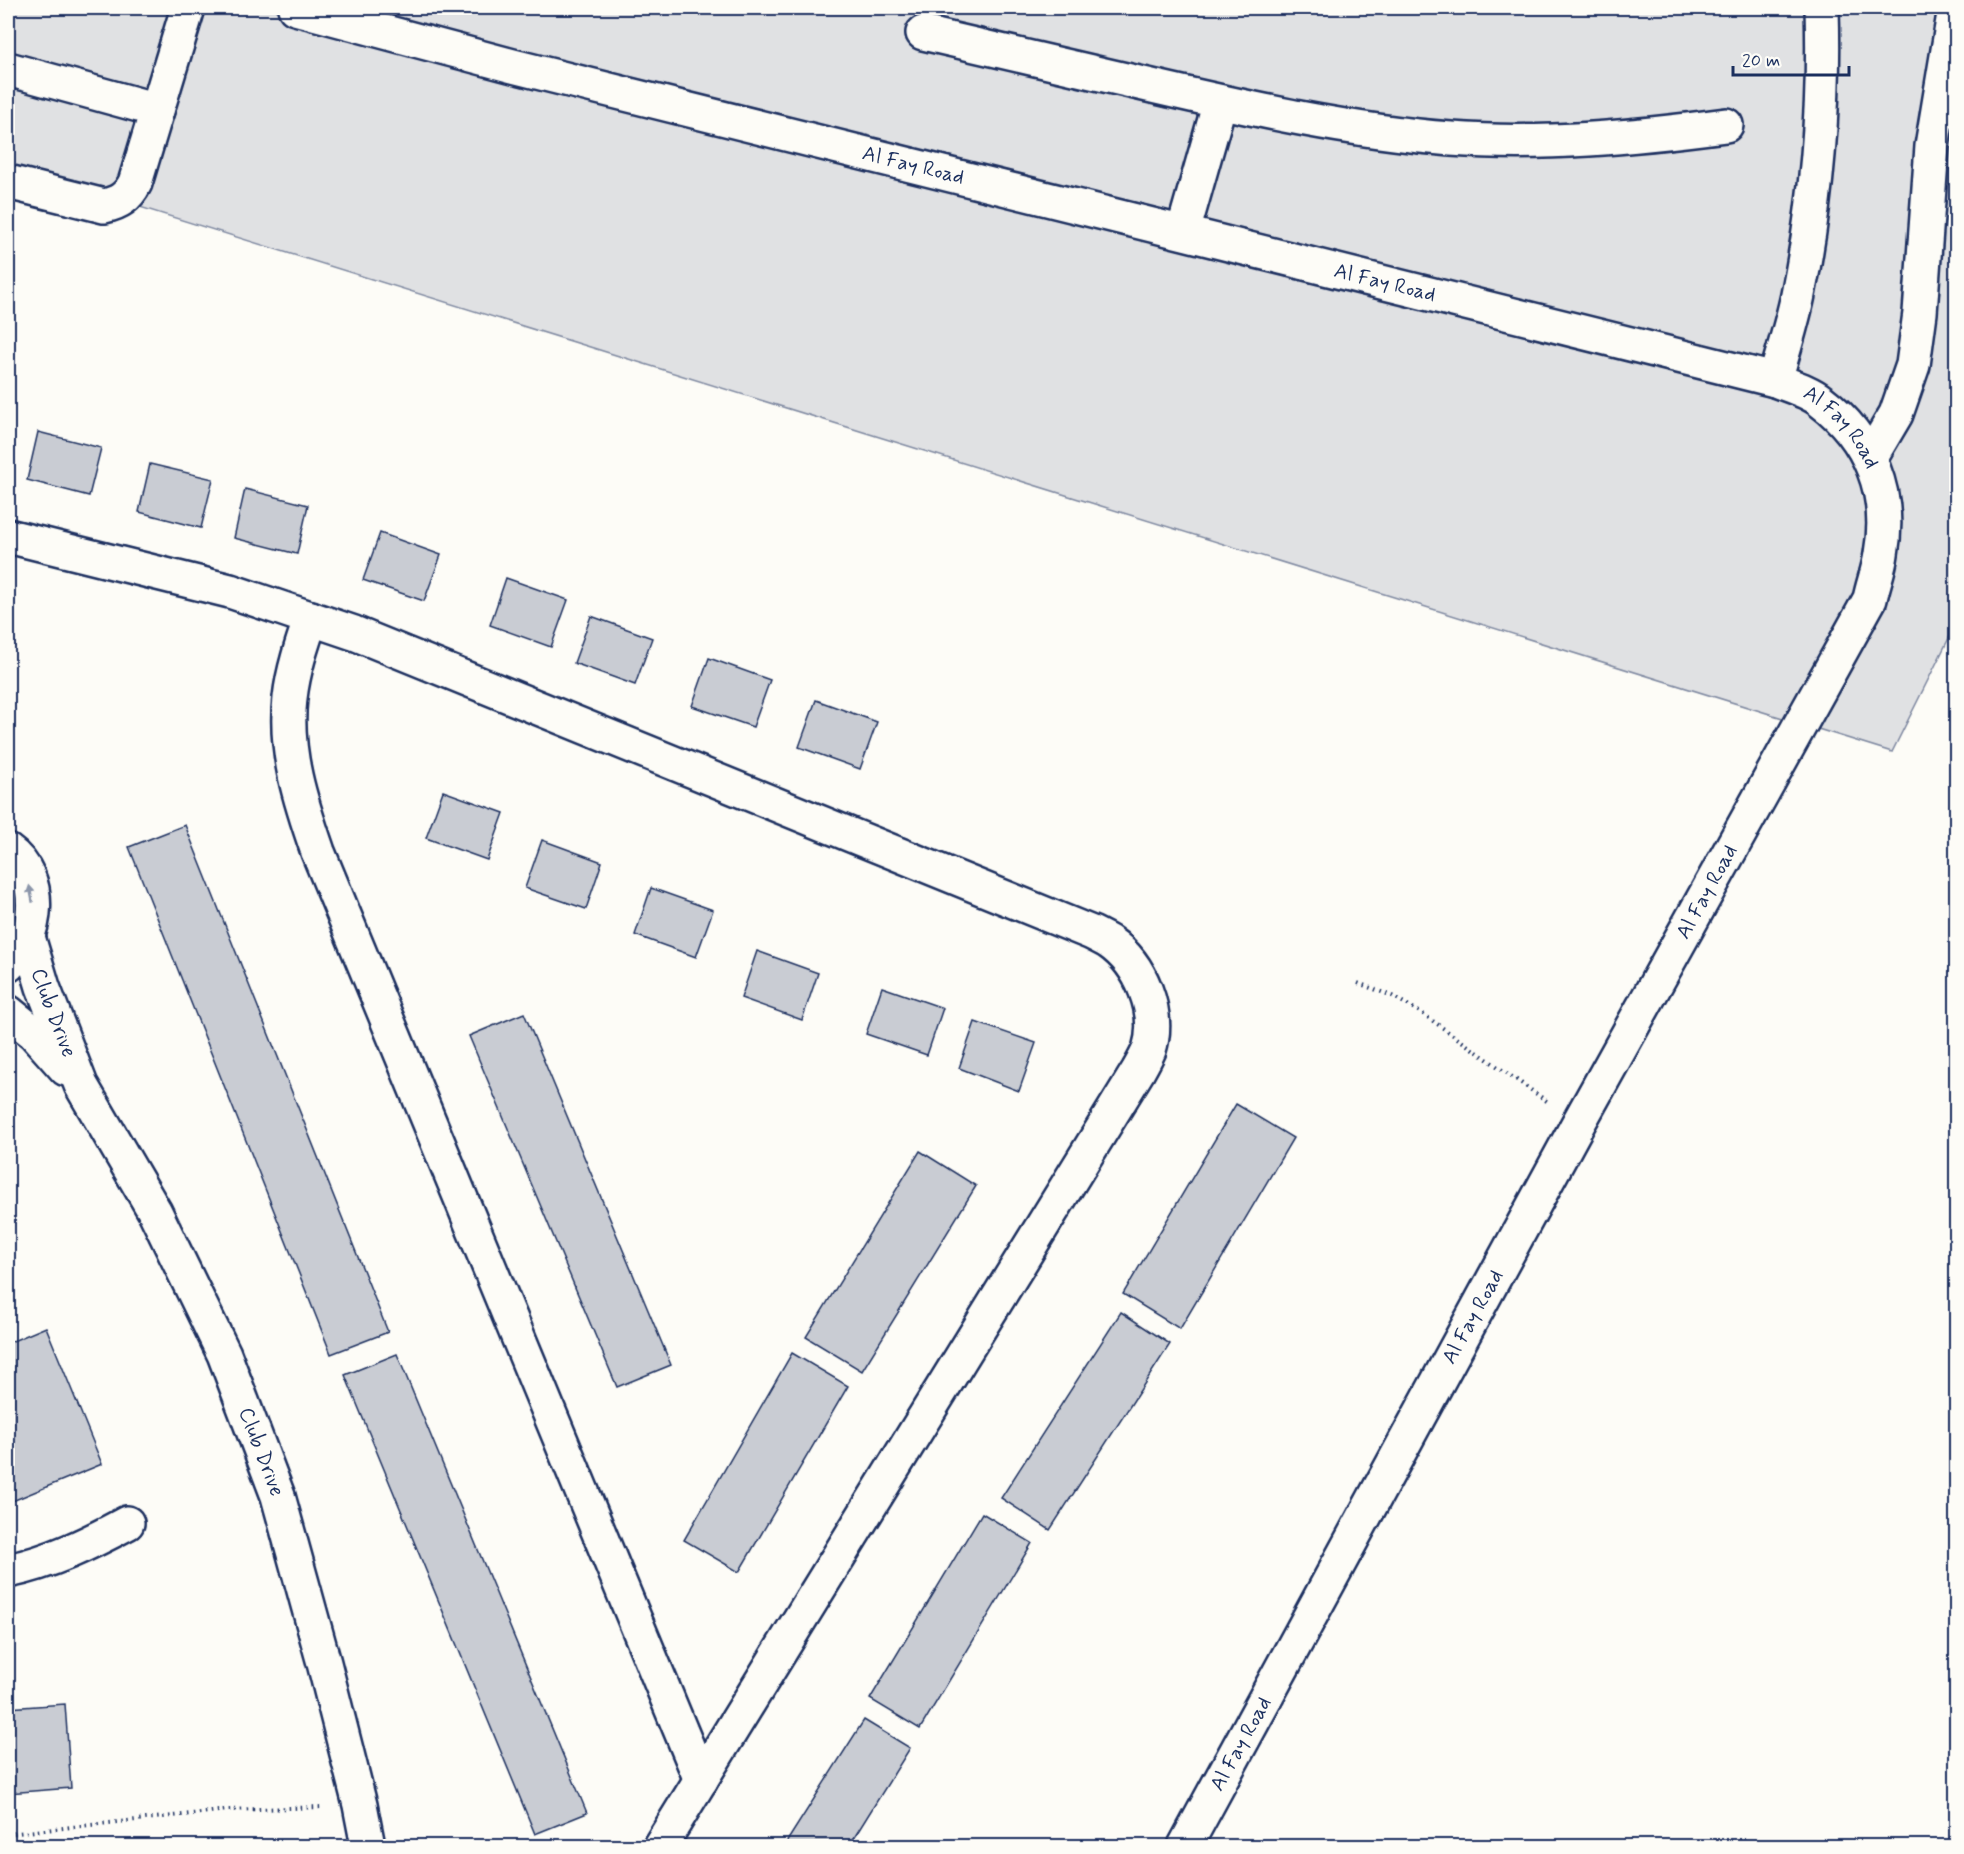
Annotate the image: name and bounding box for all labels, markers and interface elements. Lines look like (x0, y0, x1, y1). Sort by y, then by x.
scale bar (1733, 39, 1848, 77)
text: 20 m (1742, 49, 1780, 73)
street label: Al Fay Road (859, 139, 967, 192)
street label: Al Fay Road (1331, 257, 1439, 309)
street label: Al Fay Road (1798, 379, 1886, 473)
street label: Al Fay Road (1670, 840, 1744, 944)
one-way arrow (26, 884, 35, 903)
street label: Club Drive (24, 965, 83, 1061)
street label: Al Fay Road (1436, 1265, 1510, 1369)
street label: Club Drive (232, 1403, 291, 1501)
street label: Al Fay Road (1204, 1692, 1278, 1796)

